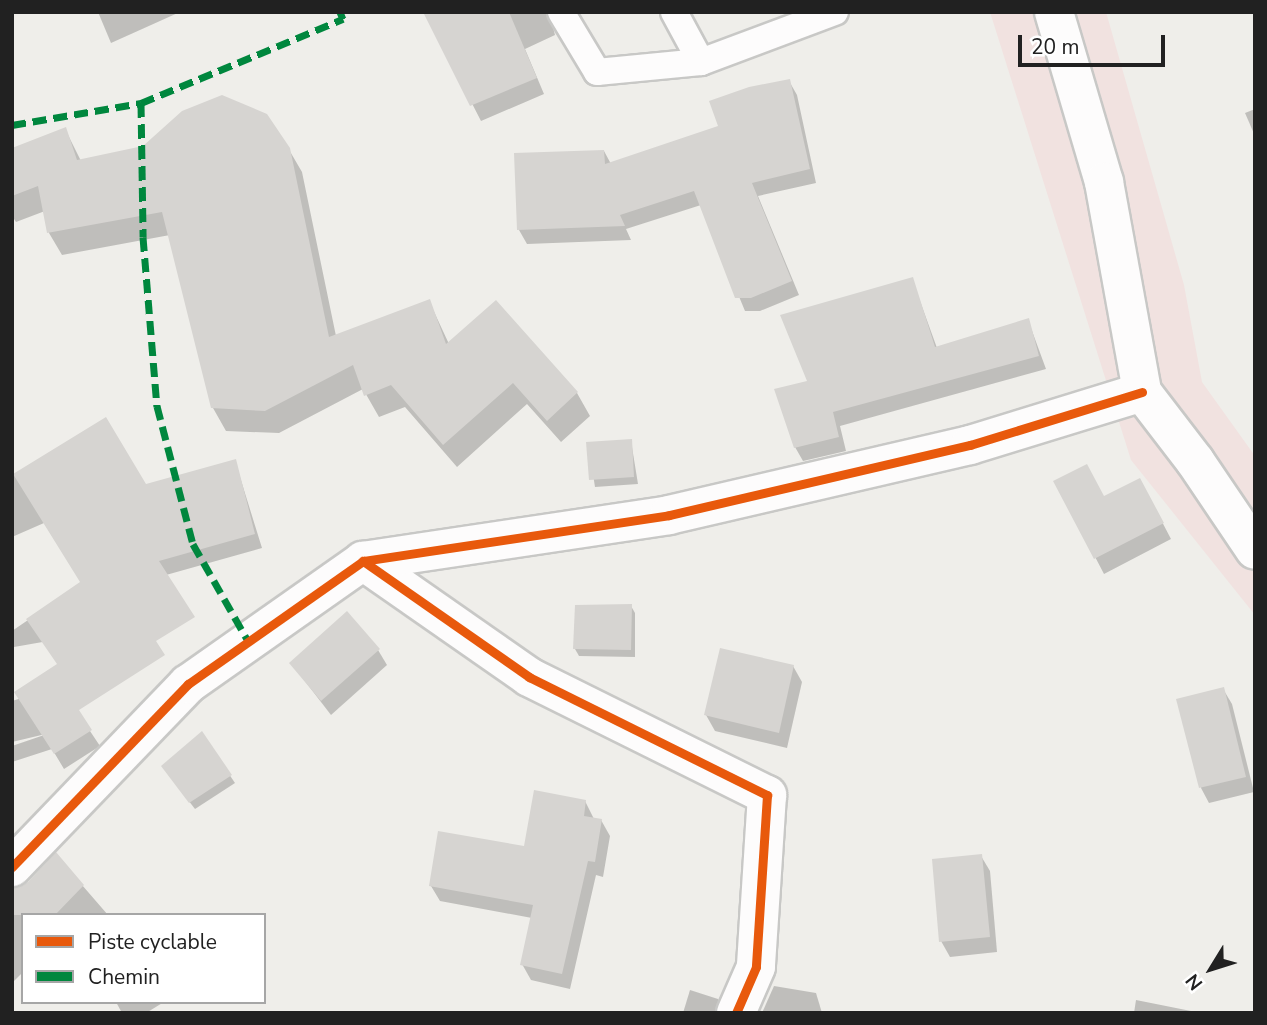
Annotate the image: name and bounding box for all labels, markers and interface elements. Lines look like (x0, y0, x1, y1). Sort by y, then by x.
scale bar (1022, 21, 1169, 65)
text: 20 m (1031, 33, 1080, 61)
legend (21, 913, 266, 1004)
text: Piste cyclable (88, 928, 217, 956)
north arrow (1176, 934, 1246, 1004)
text: Chemin (88, 963, 160, 991)
text: N (1180, 968, 1209, 996)

